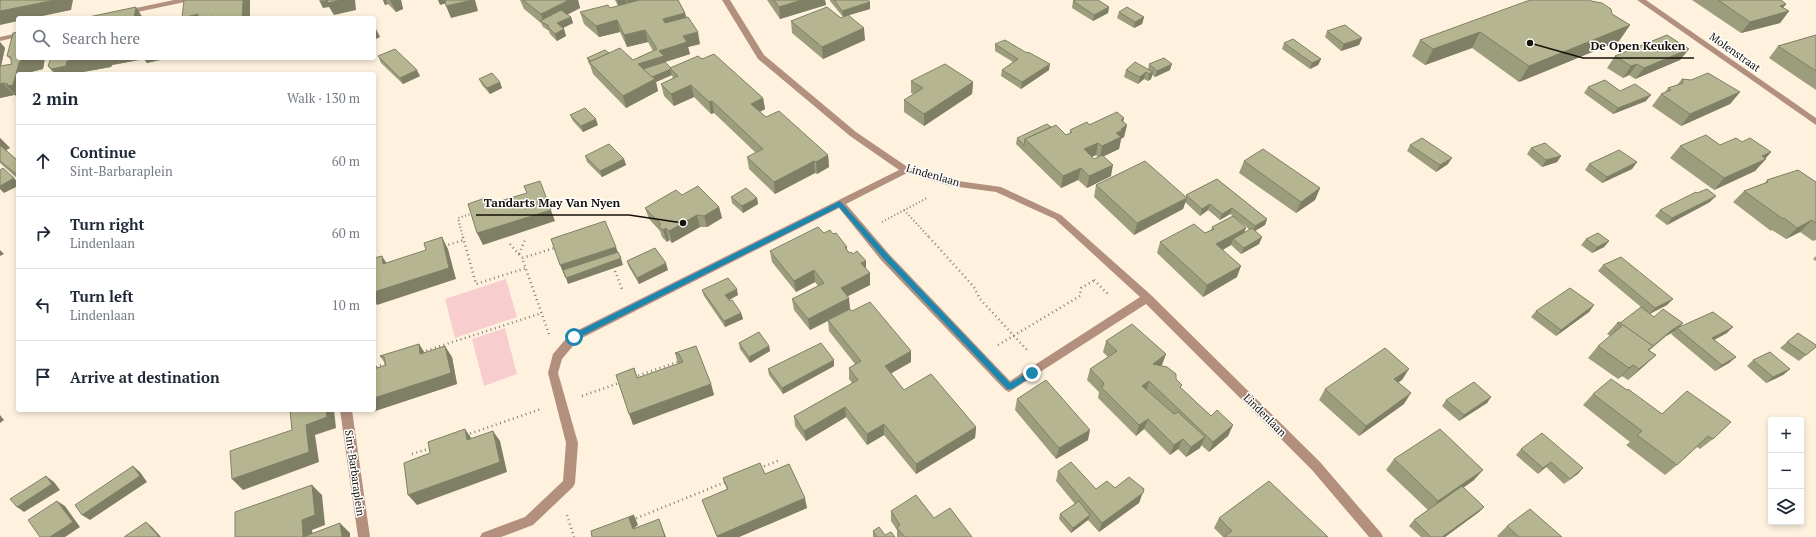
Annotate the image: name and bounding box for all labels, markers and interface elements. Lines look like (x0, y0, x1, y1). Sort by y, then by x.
search box (16, 16, 376, 60)
icon: search (30, 27, 52, 49)
text: Search here (62, 28, 140, 48)
street label: Molenstraat (1707, 29, 1763, 75)
callout: De Open Keuken (1583, 34, 1694, 58)
text: De Open Keuken (1590, 38, 1686, 53)
text: 2 min (32, 87, 79, 110)
text: Walk · 130 m (287, 89, 360, 107)
text: Continue (70, 142, 136, 162)
icon: ahead (32, 150, 54, 172)
text: 60 m (332, 152, 360, 170)
street label: Lindenlaan (905, 161, 962, 189)
text: Sint-Barbaraplein (70, 162, 173, 180)
callout: Tandarts May Van Nyen (476, 191, 629, 215)
text: Tandarts May Van Nyen (484, 195, 621, 210)
text: Turn right (70, 214, 145, 234)
icon: right (32, 222, 54, 244)
text: 60 m (332, 224, 360, 242)
text: Lindenlaan (70, 234, 135, 252)
text: Turn left (70, 286, 134, 306)
icon: left (32, 294, 54, 316)
text: 10 m (332, 296, 360, 314)
text: Lindenlaan (70, 306, 135, 324)
route start (565, 328, 583, 346)
route end (1023, 364, 1041, 382)
icon: arrive (32, 366, 54, 388)
text: Arrive at destination (70, 367, 220, 387)
street label: Lindenlaan (1241, 391, 1290, 440)
map controls (1768, 417, 1804, 525)
button: + (1768, 417, 1804, 453)
street label: Sint-Barbaraplein (342, 429, 368, 517)
button: − (1768, 453, 1804, 489)
button: layers (1768, 489, 1804, 525)

